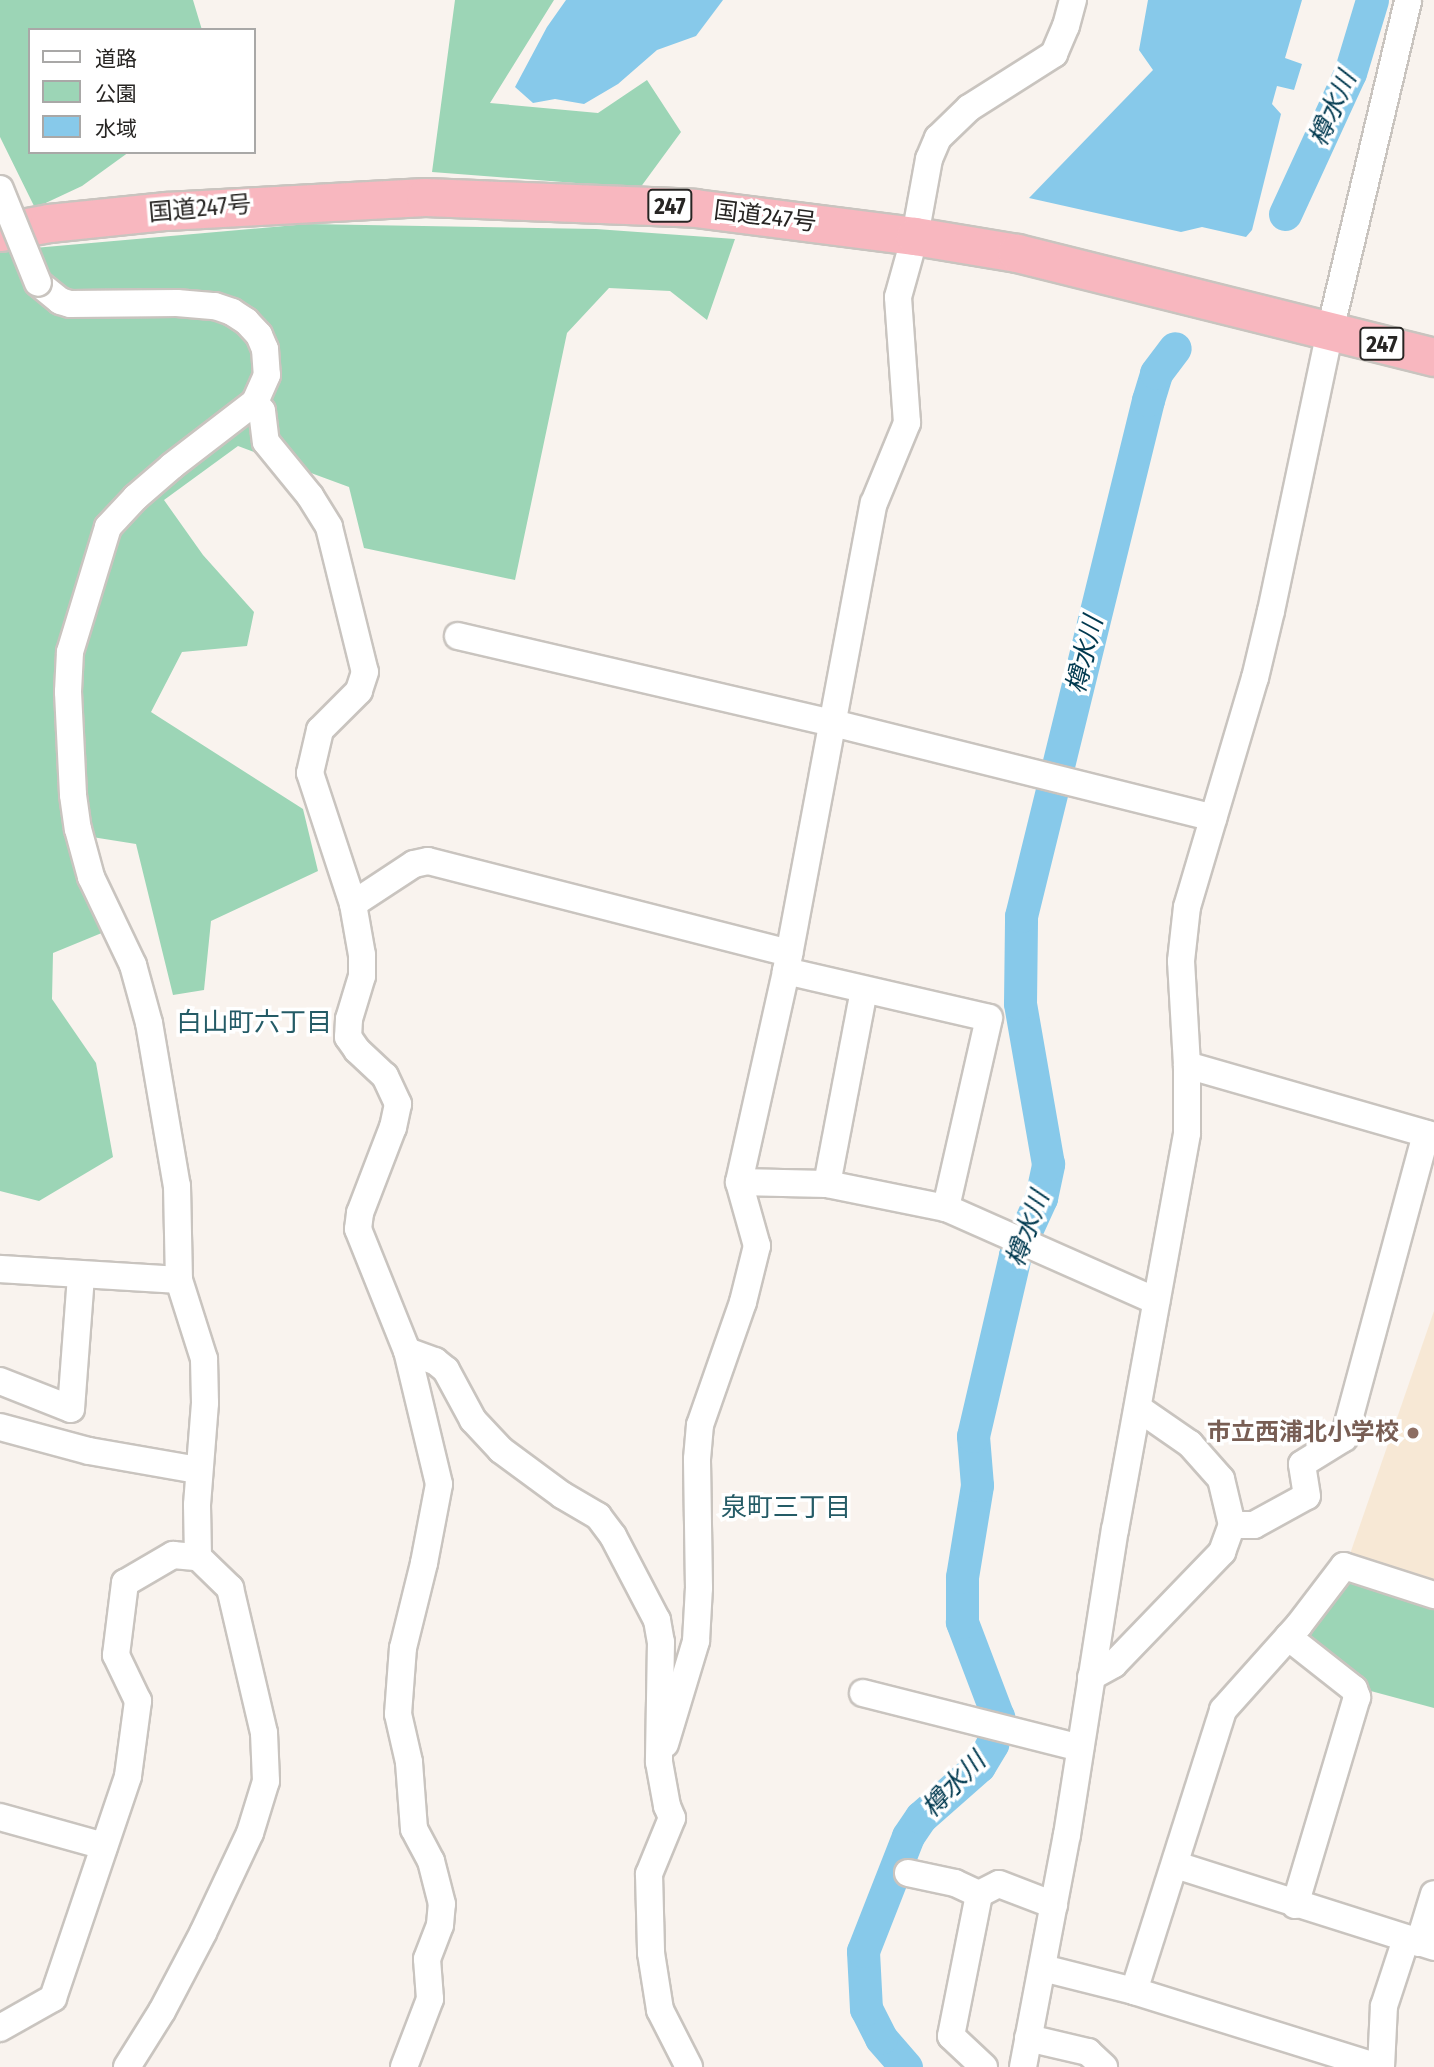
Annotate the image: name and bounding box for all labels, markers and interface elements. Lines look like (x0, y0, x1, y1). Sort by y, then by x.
legend (28, 28, 256, 154)
text: 道路 (95, 46, 137, 72)
water label: 樽水川 (1303, 67, 1363, 151)
text: 公園 (95, 81, 137, 107)
text: 水域 (95, 116, 137, 142)
road number: 247 (647, 186, 693, 226)
street label: 国道247号 (147, 190, 253, 228)
street label: 国道247号 (712, 196, 818, 238)
road number: 247 (1359, 324, 1405, 364)
water label: 樽水川 (1060, 613, 1110, 697)
district label: 白山町六丁目 (176, 1007, 332, 1039)
water label: 樽水川 (1000, 1187, 1056, 1271)
place label: 市立西浦北小学校 (1207, 1419, 1399, 1447)
marker: 市立西浦北小学校 (1405, 1425, 1421, 1441)
district label: 泉町三丁目 (721, 1492, 851, 1524)
water label: 樽水川 (916, 1746, 992, 1824)

